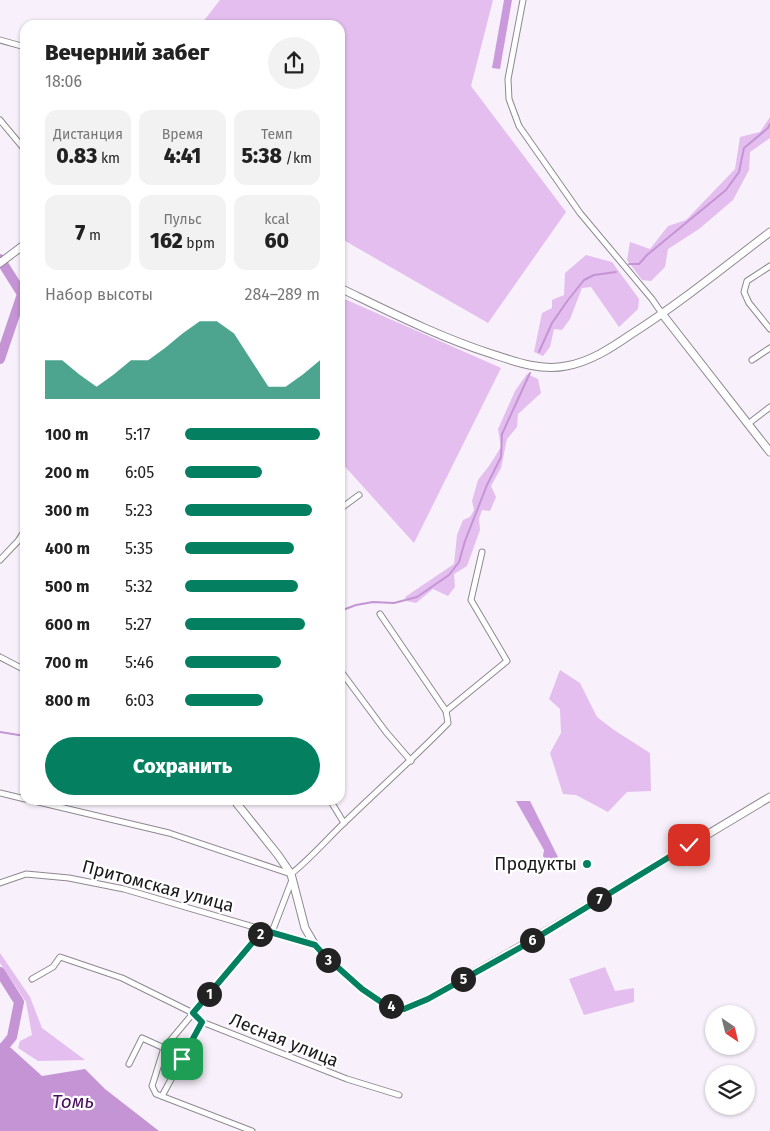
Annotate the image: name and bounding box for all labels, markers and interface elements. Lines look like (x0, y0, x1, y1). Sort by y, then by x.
button: share (268, 37, 320, 89)
text: Вечерний забег (45, 39, 209, 66)
text: 18:06 (45, 72, 82, 91)
text: Дистанция (53, 126, 123, 143)
text: Время (162, 126, 203, 143)
text: Темп (261, 126, 293, 143)
text: 0.83 (56, 143, 97, 169)
text: 4:41 (164, 143, 201, 169)
text: 5:38 (242, 143, 282, 169)
text: km (97, 150, 120, 167)
text: /km (282, 150, 312, 167)
text: Пульс (163, 211, 202, 228)
text: kcal (264, 211, 289, 228)
text: 7 (75, 220, 85, 246)
text: m (85, 227, 101, 244)
text: 162 (150, 228, 183, 254)
text: 60 (265, 228, 289, 254)
text: bpm (183, 235, 215, 252)
text: Набор высоты (45, 285, 153, 304)
text: 284–289 m (245, 285, 320, 304)
text: 100 m (45, 425, 88, 444)
text: 5:17 (125, 425, 150, 444)
text: 200 m (45, 463, 89, 482)
text: 6:05 (125, 463, 154, 482)
text: 300 m (45, 501, 89, 520)
text: 5:23 (125, 501, 153, 520)
text: 400 m (45, 539, 90, 558)
text: 5:35 (125, 539, 153, 558)
text: 500 m (45, 577, 90, 596)
text: 5:32 (125, 577, 153, 596)
text: 600 m (45, 615, 90, 634)
text: 5:27 (125, 615, 152, 634)
text: 700 m (45, 653, 88, 672)
text: 5:46 (125, 653, 154, 672)
text: 800 m (45, 691, 90, 710)
text: 6:03 (125, 691, 154, 710)
button: Сохранить (45, 737, 320, 795)
pin (668, 824, 710, 866)
icon: check (675, 831, 703, 859)
place label: Продукты (494, 853, 577, 875)
street label: Притомская улица (80, 855, 236, 917)
marker: Продукты (581, 858, 593, 870)
pin: 7 (586, 886, 612, 912)
text: 7 (596, 891, 603, 908)
pin: 2 (248, 922, 272, 946)
text: 2 (257, 926, 264, 943)
pin: 6 (520, 928, 544, 952)
text: 6 (529, 932, 536, 949)
pin: 3 (316, 948, 340, 972)
text: 3 (325, 952, 332, 969)
pin: 5 (450, 966, 476, 992)
text: 5 (460, 971, 467, 988)
pin: 1 (196, 982, 222, 1006)
text: 1 (206, 986, 213, 1003)
pin: 4 (378, 994, 404, 1018)
text: 4 (388, 998, 395, 1015)
north arrow (705, 1005, 755, 1055)
map controls (705, 1005, 755, 1115)
street label: Лесная улица (226, 1008, 342, 1072)
pin (161, 1038, 203, 1080)
icon: arrive (168, 1045, 196, 1073)
button: layers (705, 1065, 755, 1115)
water label: Томь (52, 1090, 94, 1113)

